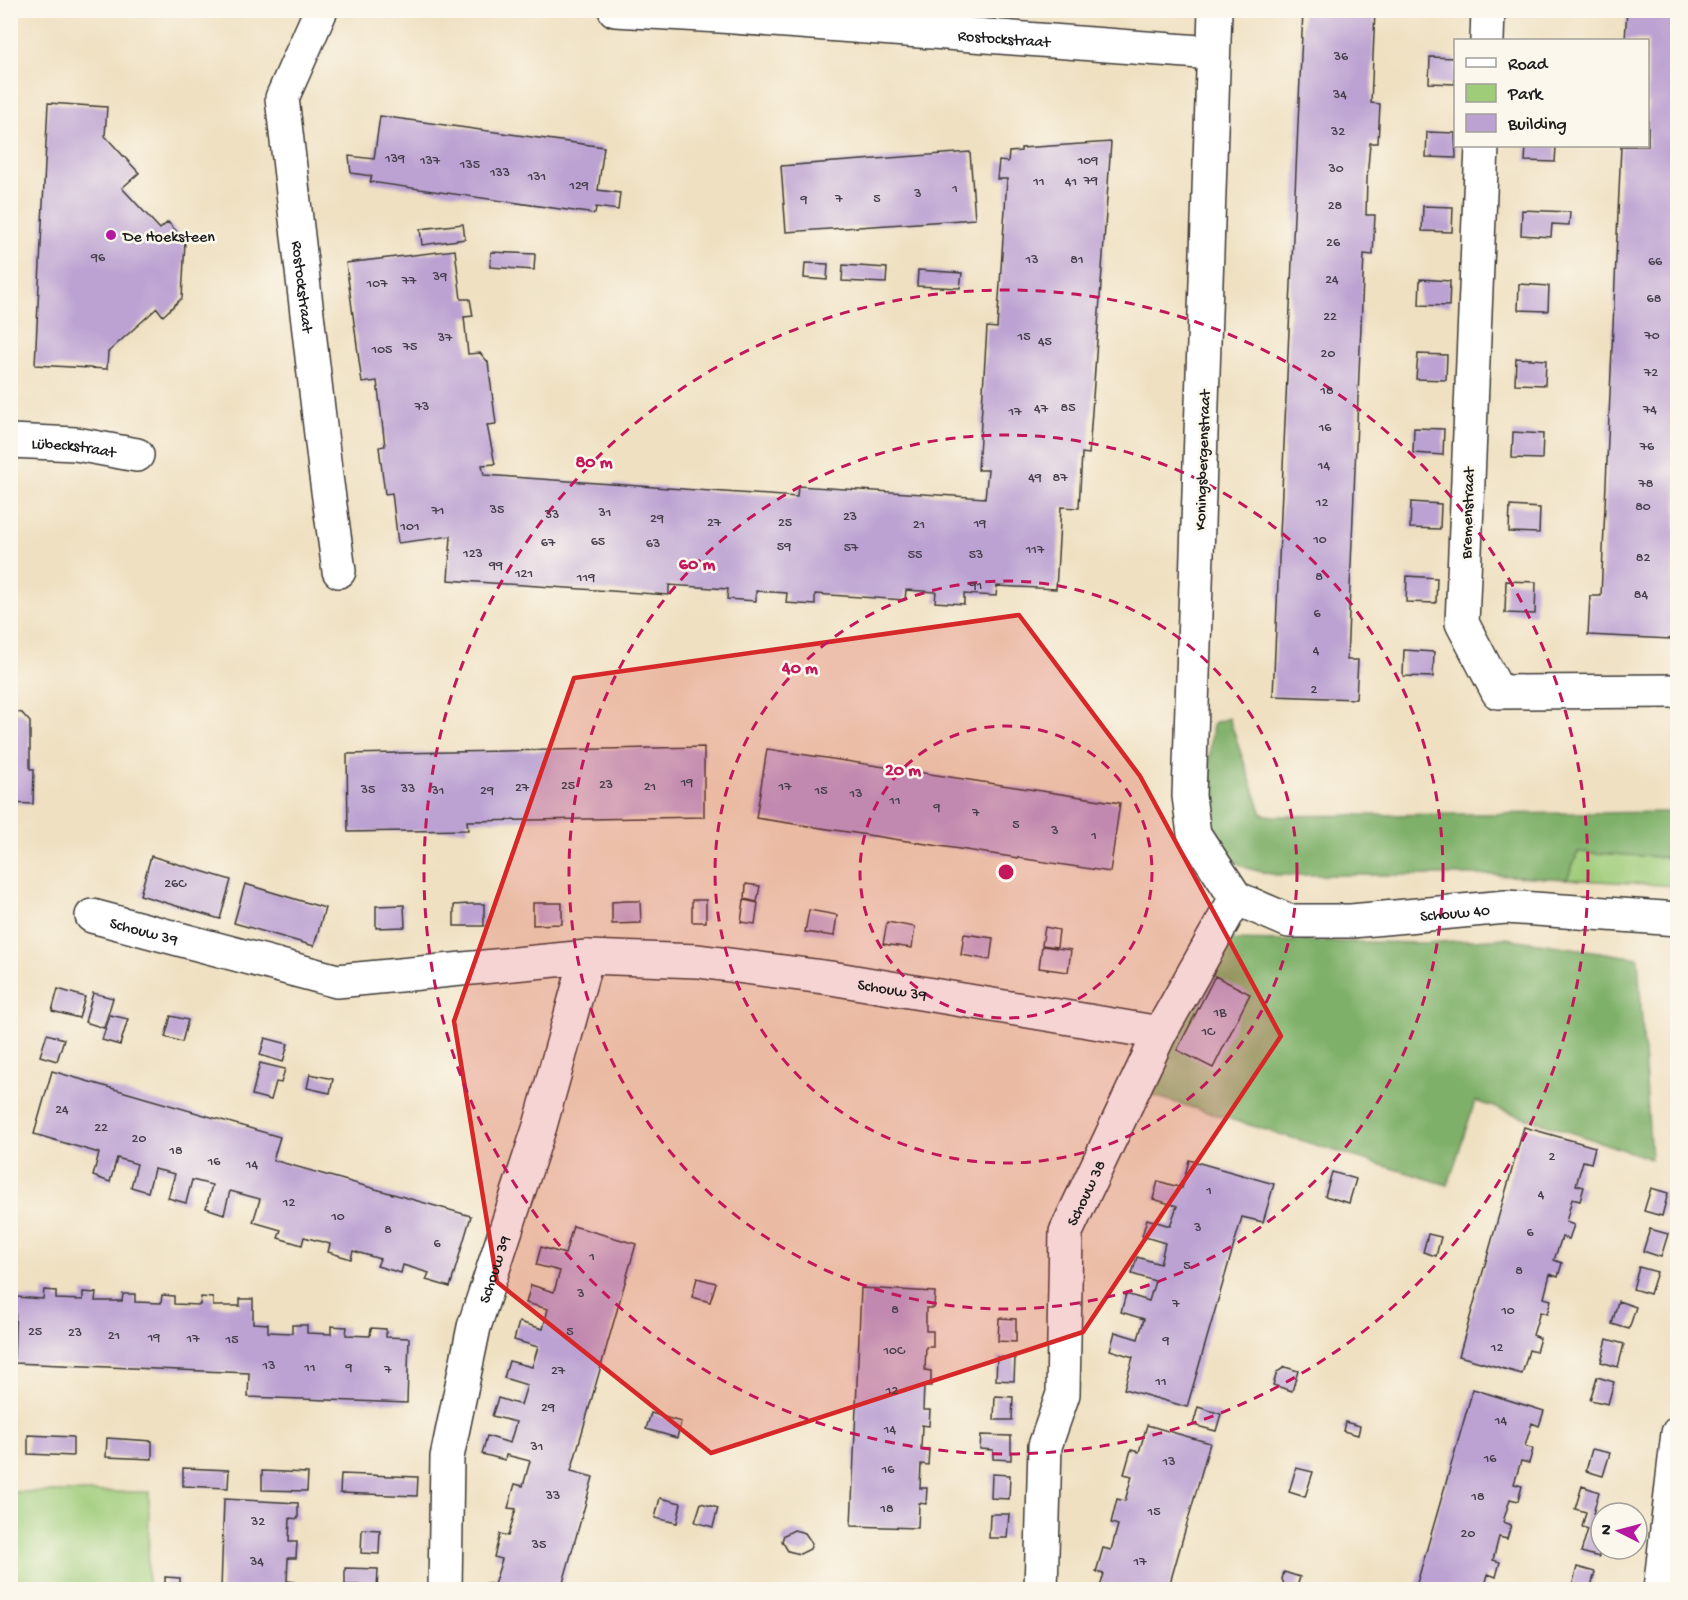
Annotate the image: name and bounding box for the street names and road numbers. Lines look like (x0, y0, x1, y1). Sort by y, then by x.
street label: Rostockstraat (957, 28, 1052, 54)
street label: Rostockstraat (286, 240, 315, 335)
street label: Koningsbergenstraat (1193, 388, 1216, 531)
street label: Lübeckstraat (31, 436, 118, 464)
street label: Bremenstraat (1458, 465, 1481, 560)
street label: Schouw 40 (1419, 902, 1491, 928)
street label: Schouw 39 (107, 915, 179, 951)
street label: Schouw 39 (856, 977, 928, 1007)
street label: Schouw 38 (1064, 1158, 1112, 1230)
street label: Schouw 39 (477, 1234, 516, 1306)

